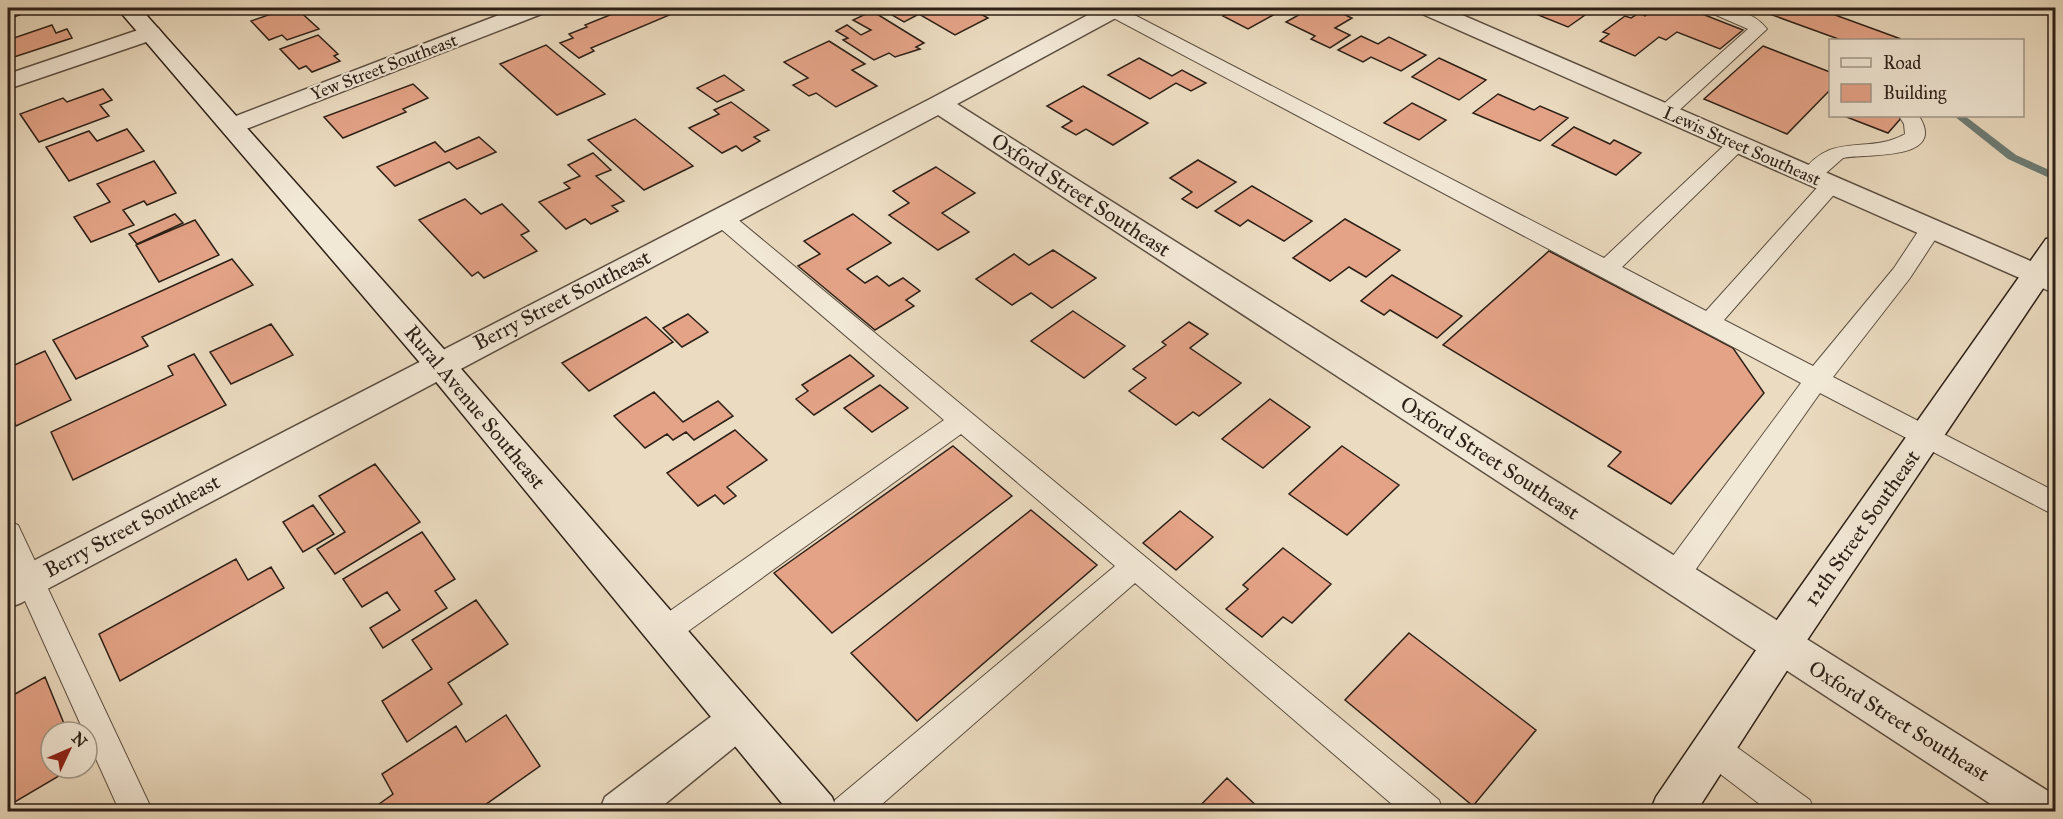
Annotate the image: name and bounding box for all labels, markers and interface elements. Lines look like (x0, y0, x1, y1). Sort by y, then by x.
street label: Yew Street Southeast (307, 29, 461, 105)
legend (1829, 39, 2024, 117)
text: Road (1883, 52, 1921, 74)
text: Building (1883, 82, 1947, 105)
street label: Lewis Street Southeast (1660, 101, 1825, 191)
street label: Oxford Street Southeast (987, 127, 1176, 263)
street label: Berry Street Southeast (469, 244, 655, 356)
street label: Rural Avenue Southeast (399, 320, 552, 495)
street label: Oxford Street Southeast (1396, 390, 1585, 526)
street label: 12th Street Southeast (1798, 444, 1926, 611)
street label: Berry Street Southeast (40, 468, 225, 583)
street label: Oxford Street Southeast (1804, 655, 1995, 787)
north arrow (39, 720, 99, 780)
text: N (68, 728, 91, 752)

